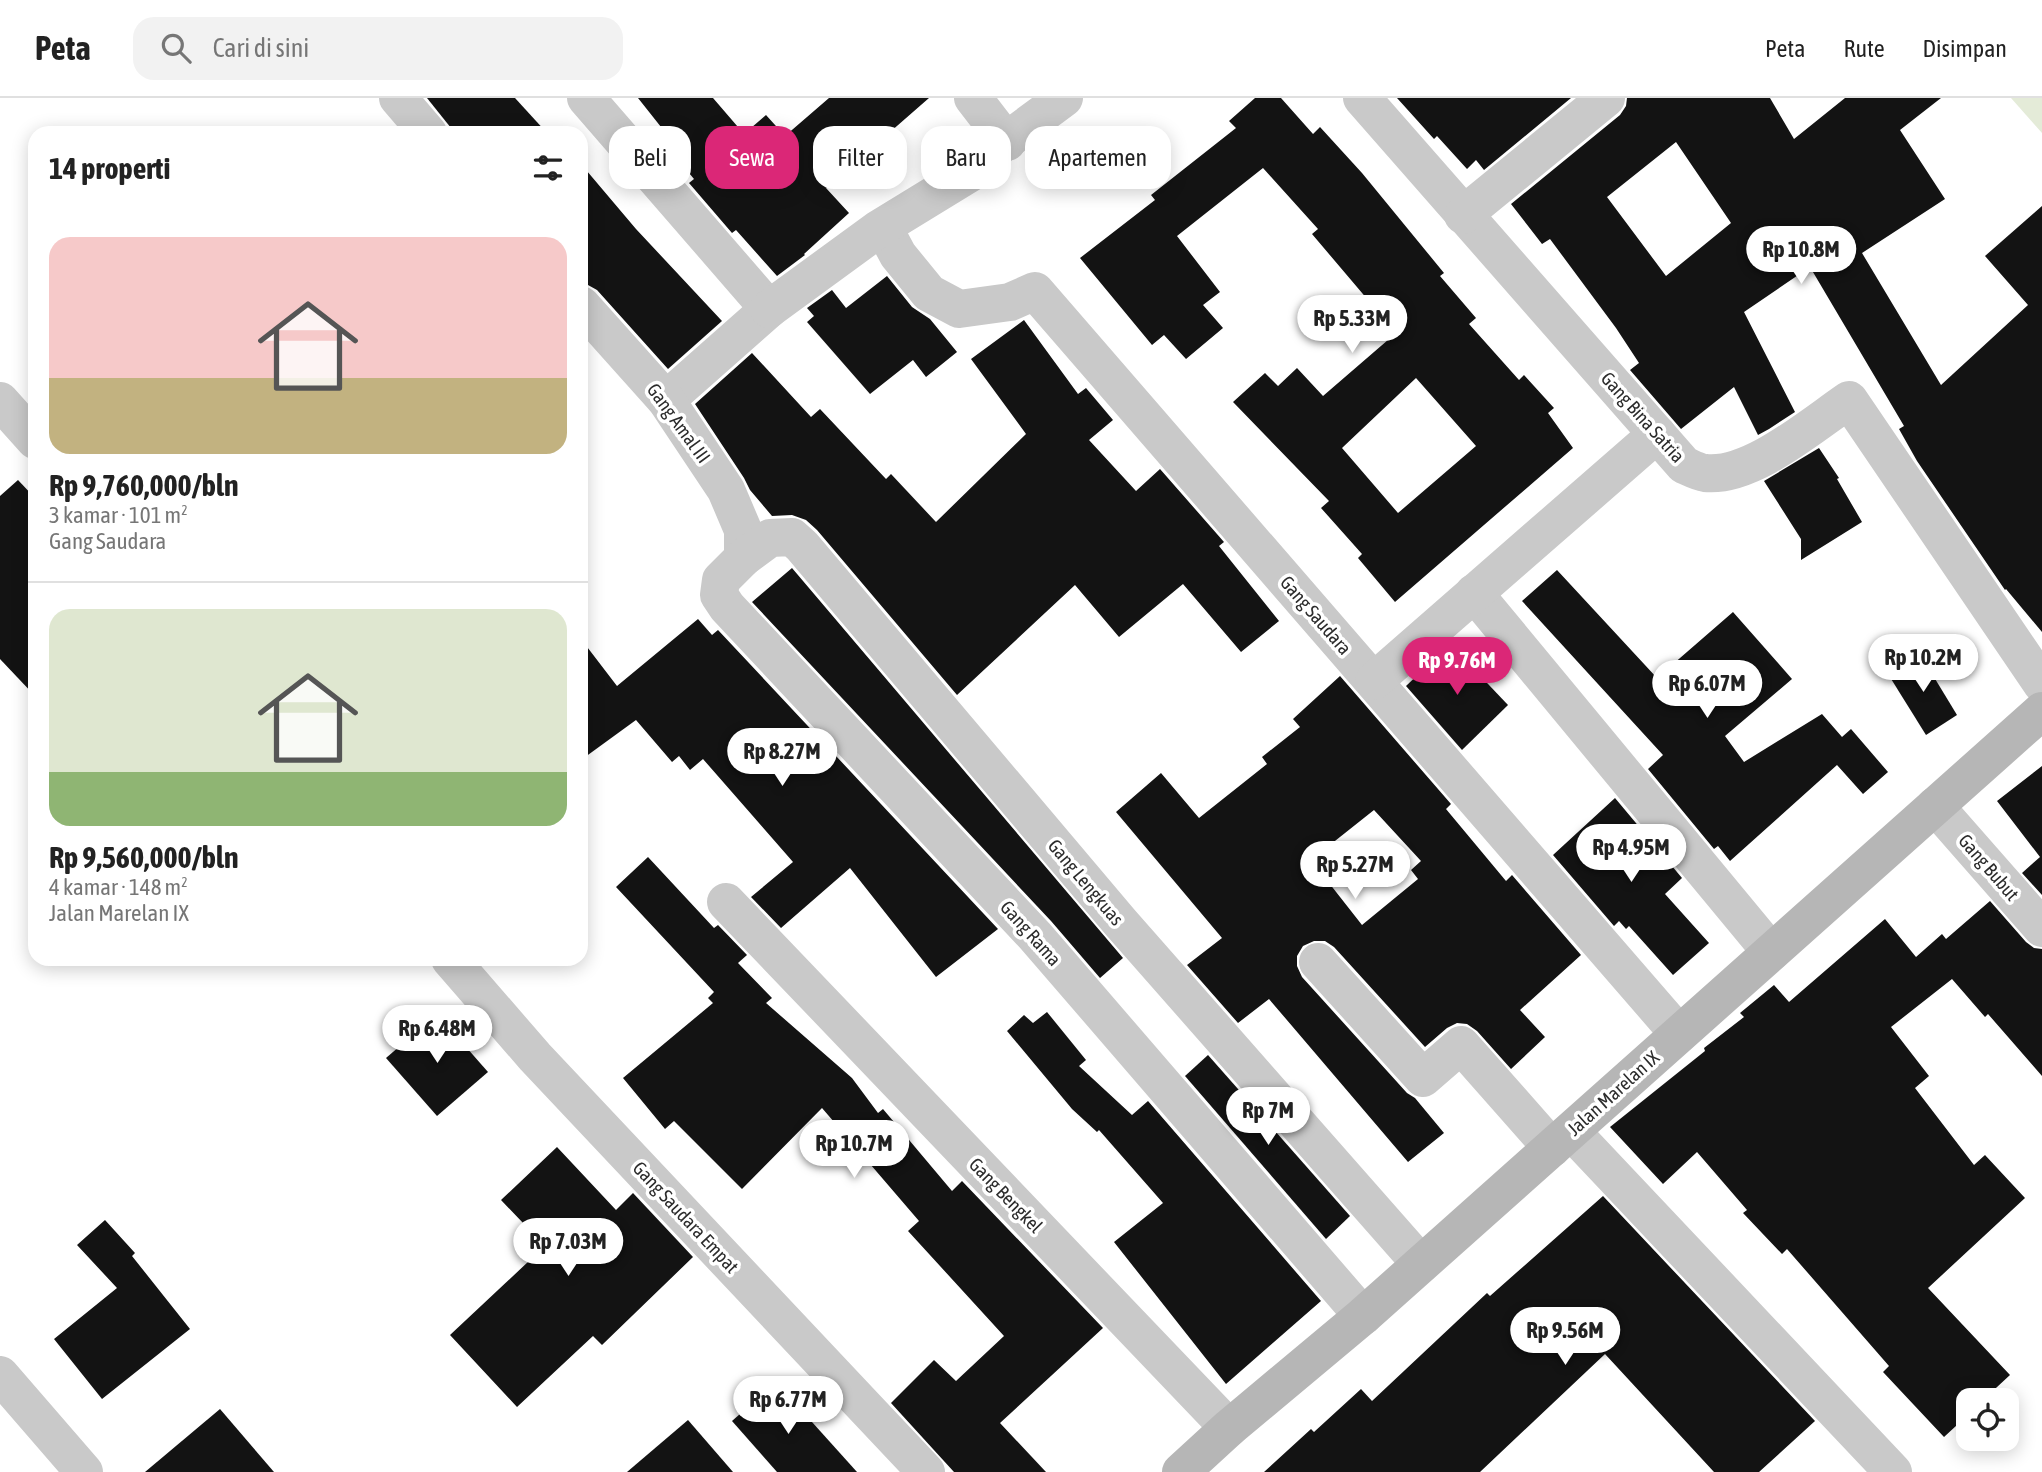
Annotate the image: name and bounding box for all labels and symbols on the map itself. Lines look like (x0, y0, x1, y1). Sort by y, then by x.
pin: Rp 10.8M (1729, 226, 1873, 286)
pin: Rp 5.33M (1280, 296, 1424, 355)
street label: Gang Bina Satria (1597, 367, 1689, 467)
street label: Gang Amal III (643, 379, 715, 467)
street label: Gang Saudara (1276, 571, 1356, 659)
pin: Rp 10.2M (1851, 634, 1995, 694)
pin: Rp 9.76M (1385, 638, 1529, 697)
pin: Rp 6.07M (1635, 660, 1779, 720)
pin: Rp 8.27M (710, 728, 854, 788)
pin: Rp 4.95M (1559, 824, 1703, 884)
street label: Gang Bubut (1954, 829, 2024, 905)
street label: Gang Lengkuas (1044, 835, 1128, 930)
pin: Rp 5.27M (1283, 842, 1427, 901)
street label: Gang Rama (996, 896, 1066, 970)
pin: Rp 6.48M (365, 1006, 509, 1065)
street label: Jalan Marelan IX (1563, 1046, 1664, 1140)
pin: Rp 7M (1219, 1088, 1317, 1147)
pin: Rp 10.7M (782, 1121, 926, 1180)
street label: Gang Bengkel (965, 1153, 1047, 1237)
street label: Gang Saudara Empat (629, 1157, 743, 1277)
pin: Rp 7.03M (496, 1218, 640, 1278)
pin: Rp 9.56M (1493, 1308, 1637, 1367)
pin: Rp 6.77M (716, 1376, 860, 1436)

